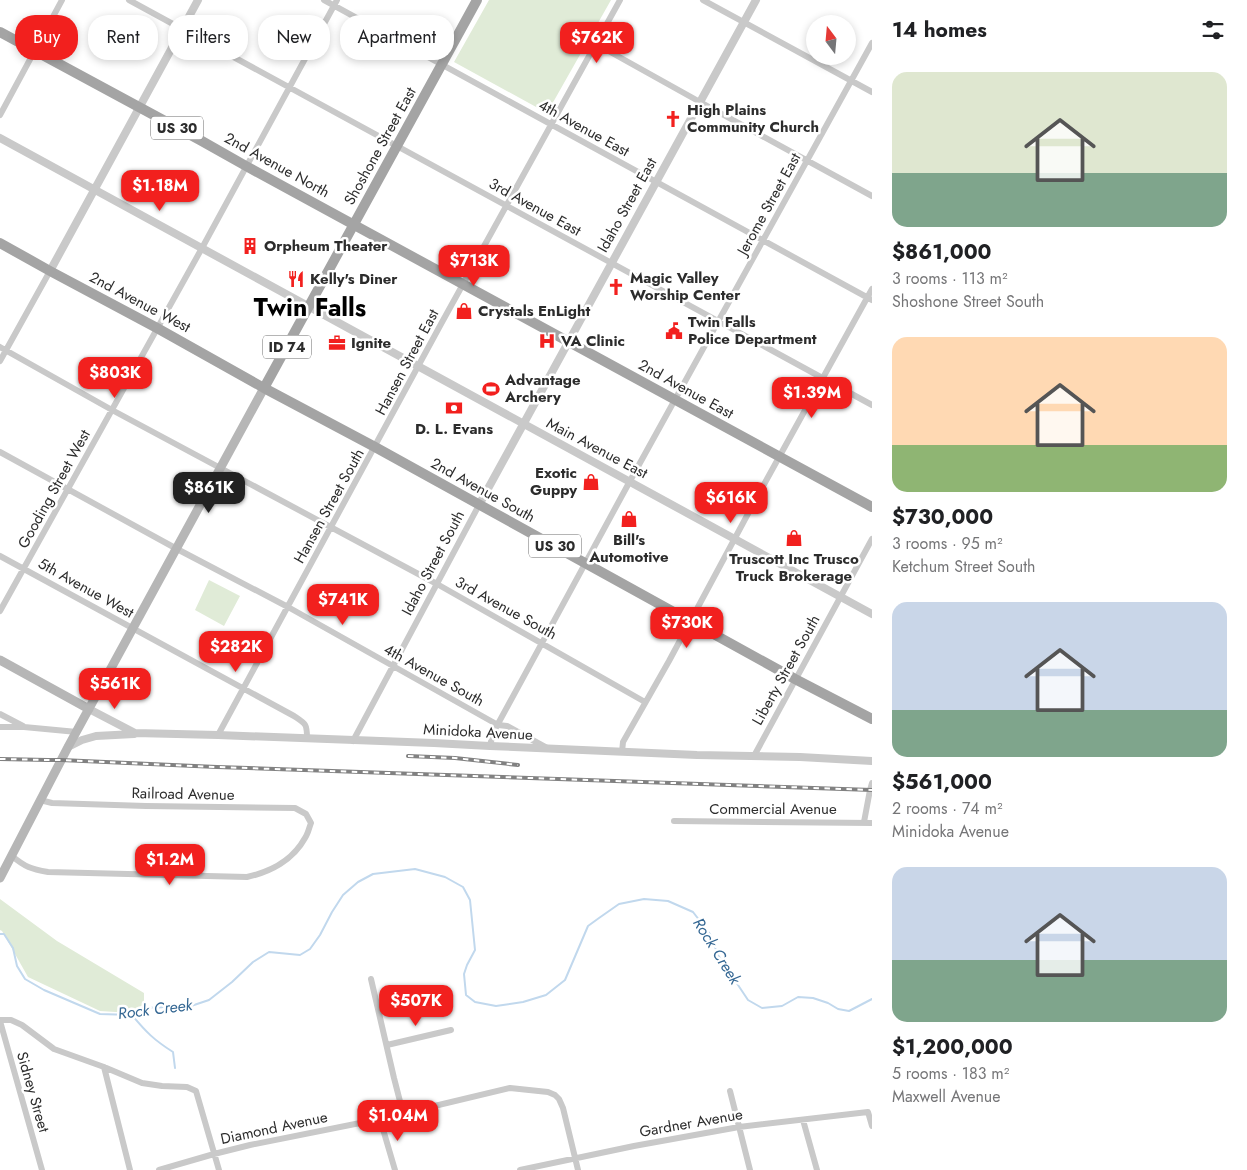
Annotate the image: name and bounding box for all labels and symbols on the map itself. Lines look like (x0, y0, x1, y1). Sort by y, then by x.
north arrow (806, 15, 856, 65)
pin: $762K (562, 22, 632, 64)
street label: Shoshone Street East (338, 83, 422, 209)
street label: 4th Avenue East (534, 94, 634, 162)
place label: High Plains Community Church (687, 99, 819, 138)
church icon: High Plains Community Church (663, 109, 683, 129)
road number: US 30 (151, 116, 203, 140)
street label: 2nd Avenue North (220, 127, 334, 203)
street label: Jerome Street East (731, 149, 806, 261)
street label: Idaho Street East (592, 153, 662, 256)
pin: $1.18M (119, 170, 201, 212)
street label: 3rd Avenue East (485, 172, 586, 242)
place label: Orpheum Theater (264, 235, 388, 257)
building icon: Orpheum Theater (240, 236, 260, 256)
pin: $713K (439, 244, 509, 287)
street label: 2nd Avenue West (86, 266, 195, 338)
place label: Magic Valley Worship Center (630, 267, 741, 306)
place label: Kelly's Diner (310, 268, 398, 290)
restaurant icon: Kelly's Diner (286, 269, 306, 289)
church icon: Magic Valley Worship Center (606, 277, 626, 297)
district label: Twin Falls (254, 289, 366, 325)
place label: Crystals EnLight (478, 300, 590, 322)
shop icon: Crystals EnLight (454, 301, 474, 321)
street label: Hansen Street East (370, 305, 444, 419)
place label: Twin Falls Police Department (688, 311, 817, 350)
public building icon: Twin Falls Police Department (664, 321, 684, 341)
place label: VA Clinic (560, 330, 625, 352)
hospital icon: VA Clinic (537, 331, 557, 351)
place label: Ignite (351, 332, 391, 354)
office icon: Ignite (327, 333, 347, 353)
road number: ID 74 (263, 336, 311, 358)
street label: 2nd Avenue East (634, 354, 738, 424)
pin: $803K (80, 356, 150, 399)
place label: Advantage Archery (504, 369, 581, 408)
pin: $1.39M (771, 376, 853, 419)
sports icon: Advantage Archery (481, 379, 501, 399)
bank icon: D. L. Evans (444, 398, 464, 418)
street label: Main Avenue East (542, 412, 652, 484)
place label: D. L. Evans (415, 418, 493, 440)
street label: Gooding Street West (12, 425, 96, 552)
street label: Hansen Street South (288, 445, 370, 567)
street label: 2nd Avenue South (427, 452, 539, 528)
place label: Exotic Guppy (530, 462, 577, 501)
pin: $861K (174, 472, 244, 514)
shop icon: Exotic Guppy (581, 472, 601, 492)
pin: $616K (696, 482, 766, 524)
street label: Idaho Street South (396, 507, 470, 619)
shop icon: Bill's Automotive (619, 509, 639, 529)
shop icon: Truscott Inc Trusco Truck Brokerage (784, 528, 804, 548)
place label: Bill's Automotive (588, 529, 669, 568)
road number: US 30 (529, 534, 581, 558)
place label: Truscott Inc Trusco Truck Brokerage (729, 548, 859, 587)
street label: 5th Avenue West (34, 553, 138, 624)
street label: 3rd Avenue South (451, 571, 561, 645)
pin: $741K (308, 584, 378, 626)
pin: $730K (652, 606, 722, 649)
street label: Liberty Street South (747, 611, 825, 729)
pin: $282K (201, 630, 271, 673)
street label: 4th Avenue South (380, 638, 488, 712)
pin: $561K (80, 668, 150, 710)
street label: Minidoka Avenue (423, 718, 534, 746)
street label: Railroad Avenue (131, 782, 235, 806)
street label: Commercial Avenue (709, 798, 837, 820)
pin: $1.2M (135, 844, 205, 886)
water label: Rock Creek (687, 913, 747, 990)
pin: $507K (381, 984, 451, 1027)
water label: Rock Creek (116, 993, 195, 1025)
street label: Sidney Street (11, 1049, 55, 1135)
pin: $1.04M (357, 1100, 439, 1142)
street label: Gardner Avenue (638, 1103, 745, 1143)
street label: Diamond Avenue (218, 1106, 330, 1150)

